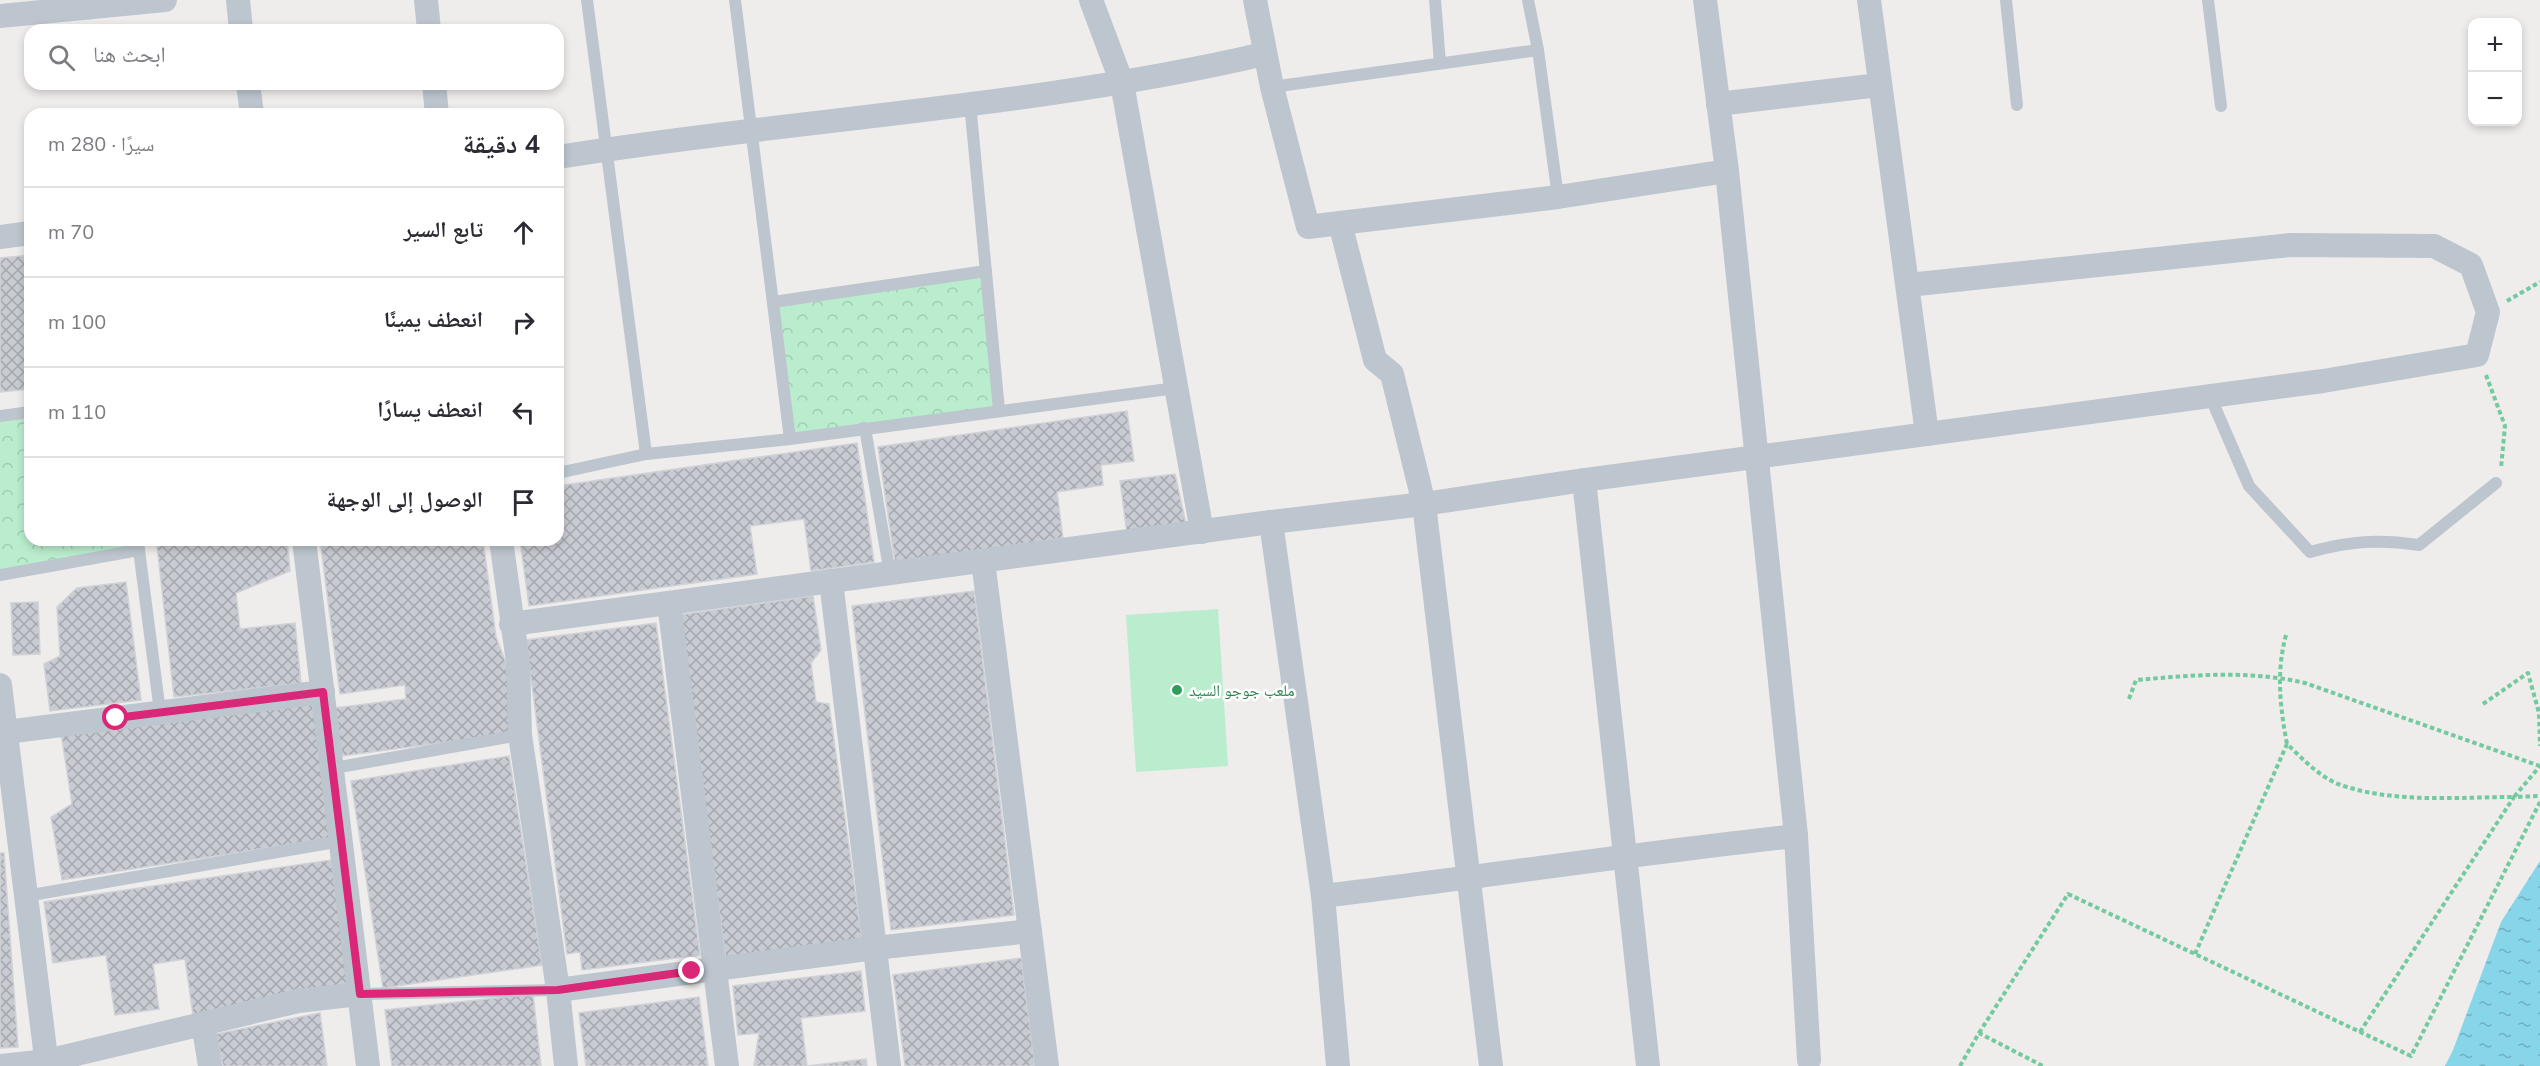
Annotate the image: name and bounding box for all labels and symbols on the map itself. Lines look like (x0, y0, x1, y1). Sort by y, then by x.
place label: ملعب جوجو السيد (1189, 680, 1295, 702)
marker: ملعب جوجو السيد (1170, 683, 1184, 697)
route start (102, 704, 128, 730)
route end (678, 957, 704, 983)

